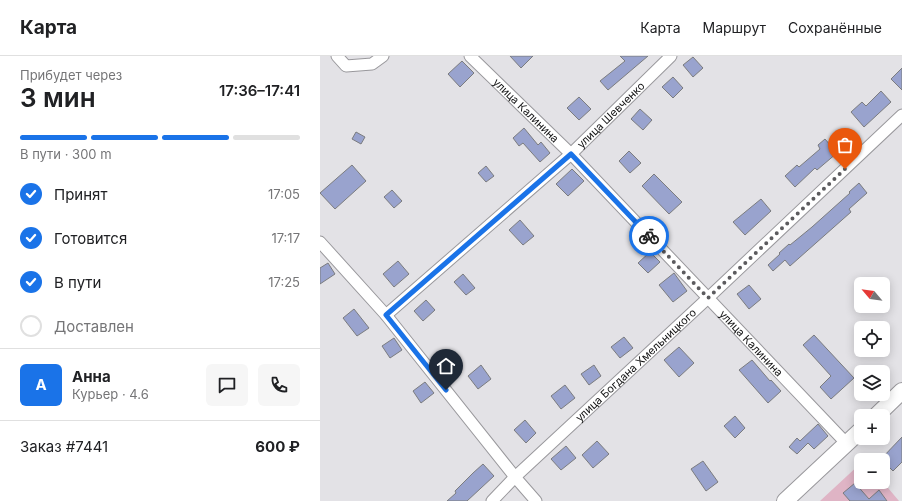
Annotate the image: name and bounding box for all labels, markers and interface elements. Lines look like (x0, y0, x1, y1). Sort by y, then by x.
text: Карта (20, 16, 77, 39)
text: Карта (640, 19, 681, 36)
text: Маршрут (703, 19, 766, 36)
text: Сохранённые (788, 19, 882, 36)
text: Прибудет через (20, 67, 122, 83)
street label: улица Калинина (490, 75, 562, 145)
street label: улица Шевченко (574, 78, 648, 151)
text: 17:36–17:41 (219, 81, 300, 100)
text: 3 мин (20, 82, 96, 113)
pin (828, 128, 862, 169)
icon: bag (834, 134, 856, 156)
text: В пути · 300 m (20, 146, 112, 162)
icon: check (20, 183, 42, 205)
text: Принят (54, 185, 107, 204)
text: 17:05 (268, 186, 300, 202)
courier (629, 216, 669, 256)
icon: bike (638, 225, 660, 247)
icon: check (20, 227, 42, 249)
text: Готовится (54, 229, 127, 248)
text: 17:17 (271, 230, 300, 246)
icon: check (20, 271, 42, 293)
text: В пути (54, 273, 101, 292)
text: 17:25 (268, 274, 300, 290)
north arrow (854, 277, 890, 313)
map controls (854, 277, 890, 489)
street label: улица Богдана Хмельницкого (572, 305, 699, 424)
street label: улица Калинина (716, 307, 786, 379)
text: Доставлен (54, 317, 134, 336)
button: locate (854, 321, 890, 357)
pin (429, 349, 463, 390)
icon: home (435, 355, 457, 377)
button: chat (206, 364, 248, 406)
button: phone (258, 364, 300, 406)
button: layers (854, 365, 890, 401)
text: Анна (72, 367, 111, 386)
text: А (35, 375, 47, 394)
text: Курьер · 4.6 (72, 386, 149, 402)
button: + (854, 409, 890, 445)
text: Заказ #7441 (20, 437, 108, 456)
text: 600 ₽ (255, 437, 300, 456)
button: − (854, 453, 890, 489)

